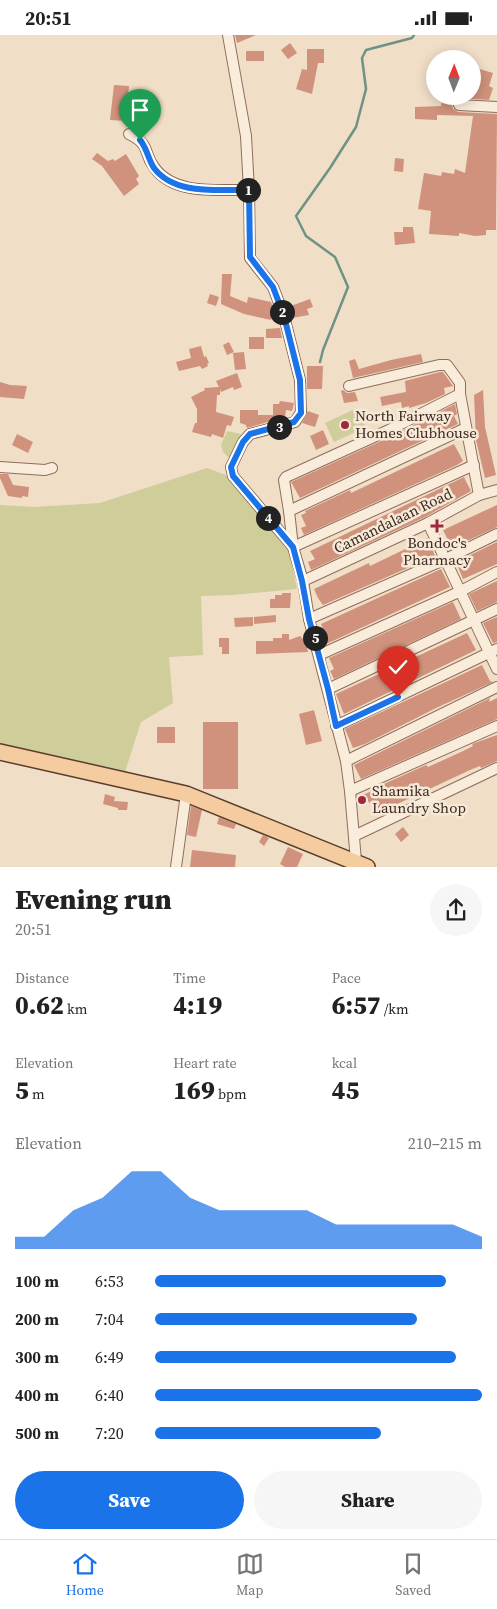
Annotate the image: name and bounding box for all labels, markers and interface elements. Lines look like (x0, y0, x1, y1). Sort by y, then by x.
text: 20:51 (25, 5, 72, 31)
north arrow (426, 50, 481, 105)
map controls (426, 50, 481, 105)
pin (119, 89, 161, 140)
icon: arrive (126, 96, 154, 124)
pin: 1 (236, 177, 260, 203)
text: 1 (245, 180, 252, 200)
pin: 2 (270, 299, 294, 325)
text: 2 (279, 302, 286, 322)
place label: North Fairway Homes Clubhouse (355, 405, 477, 443)
pin: 3 (266, 415, 292, 439)
text: 3 (276, 417, 283, 437)
marker: North Fairway Homes Clubhouse (339, 419, 351, 431)
street label: Camandalaan Road (330, 483, 456, 558)
pin: 4 (256, 505, 280, 531)
text: 4 (265, 508, 272, 528)
marker: Bondoc's Pharmacy (431, 520, 443, 532)
place label: Bondoc's Pharmacy (403, 532, 471, 570)
pin: 5 (302, 625, 328, 651)
text: 5 (312, 628, 319, 648)
pin (377, 646, 419, 697)
icon: check (384, 653, 412, 681)
place label: Shamika Laundry Shop (372, 780, 466, 818)
marker: Shamika Laundry Shop (356, 794, 368, 806)
text: Evening run (15, 880, 172, 918)
button: share (430, 884, 482, 936)
text: 20:51 (15, 918, 52, 940)
text: Distance (15, 968, 69, 988)
text: Time (173, 968, 206, 988)
text: Pace (332, 968, 361, 988)
text: 0.62 (15, 988, 64, 1022)
text: 4:19 (173, 988, 222, 1022)
text: 6:57 (332, 988, 380, 1022)
text: km (64, 999, 87, 1019)
text: /km (380, 999, 409, 1019)
text: Elevation (15, 1053, 73, 1073)
text: Heart rate (173, 1053, 237, 1073)
text: kcal (332, 1053, 357, 1073)
text: 5 (15, 1073, 29, 1107)
text: 169 (173, 1073, 215, 1107)
text: 45 (332, 1073, 359, 1107)
text: m (29, 1084, 45, 1104)
text: bpm (215, 1084, 247, 1104)
text: Elevation (15, 1132, 82, 1154)
text: 210–215 m (408, 1132, 482, 1154)
text: 100 m (15, 1270, 59, 1292)
text: 6:53 (95, 1270, 124, 1292)
text: 200 m (15, 1308, 59, 1330)
text: 7:04 (95, 1308, 124, 1330)
text: 300 m (15, 1346, 59, 1368)
text: 6:49 (95, 1346, 124, 1368)
text: 400 m (15, 1384, 59, 1406)
text: 6:40 (95, 1384, 124, 1406)
text: 500 m (15, 1422, 59, 1444)
text: 7:20 (95, 1422, 124, 1444)
button: Save (15, 1471, 244, 1529)
button: Share (254, 1471, 482, 1529)
tab: Home (66, 1550, 104, 1600)
tab: Map (236, 1550, 264, 1600)
tab: Saved (395, 1550, 431, 1600)

